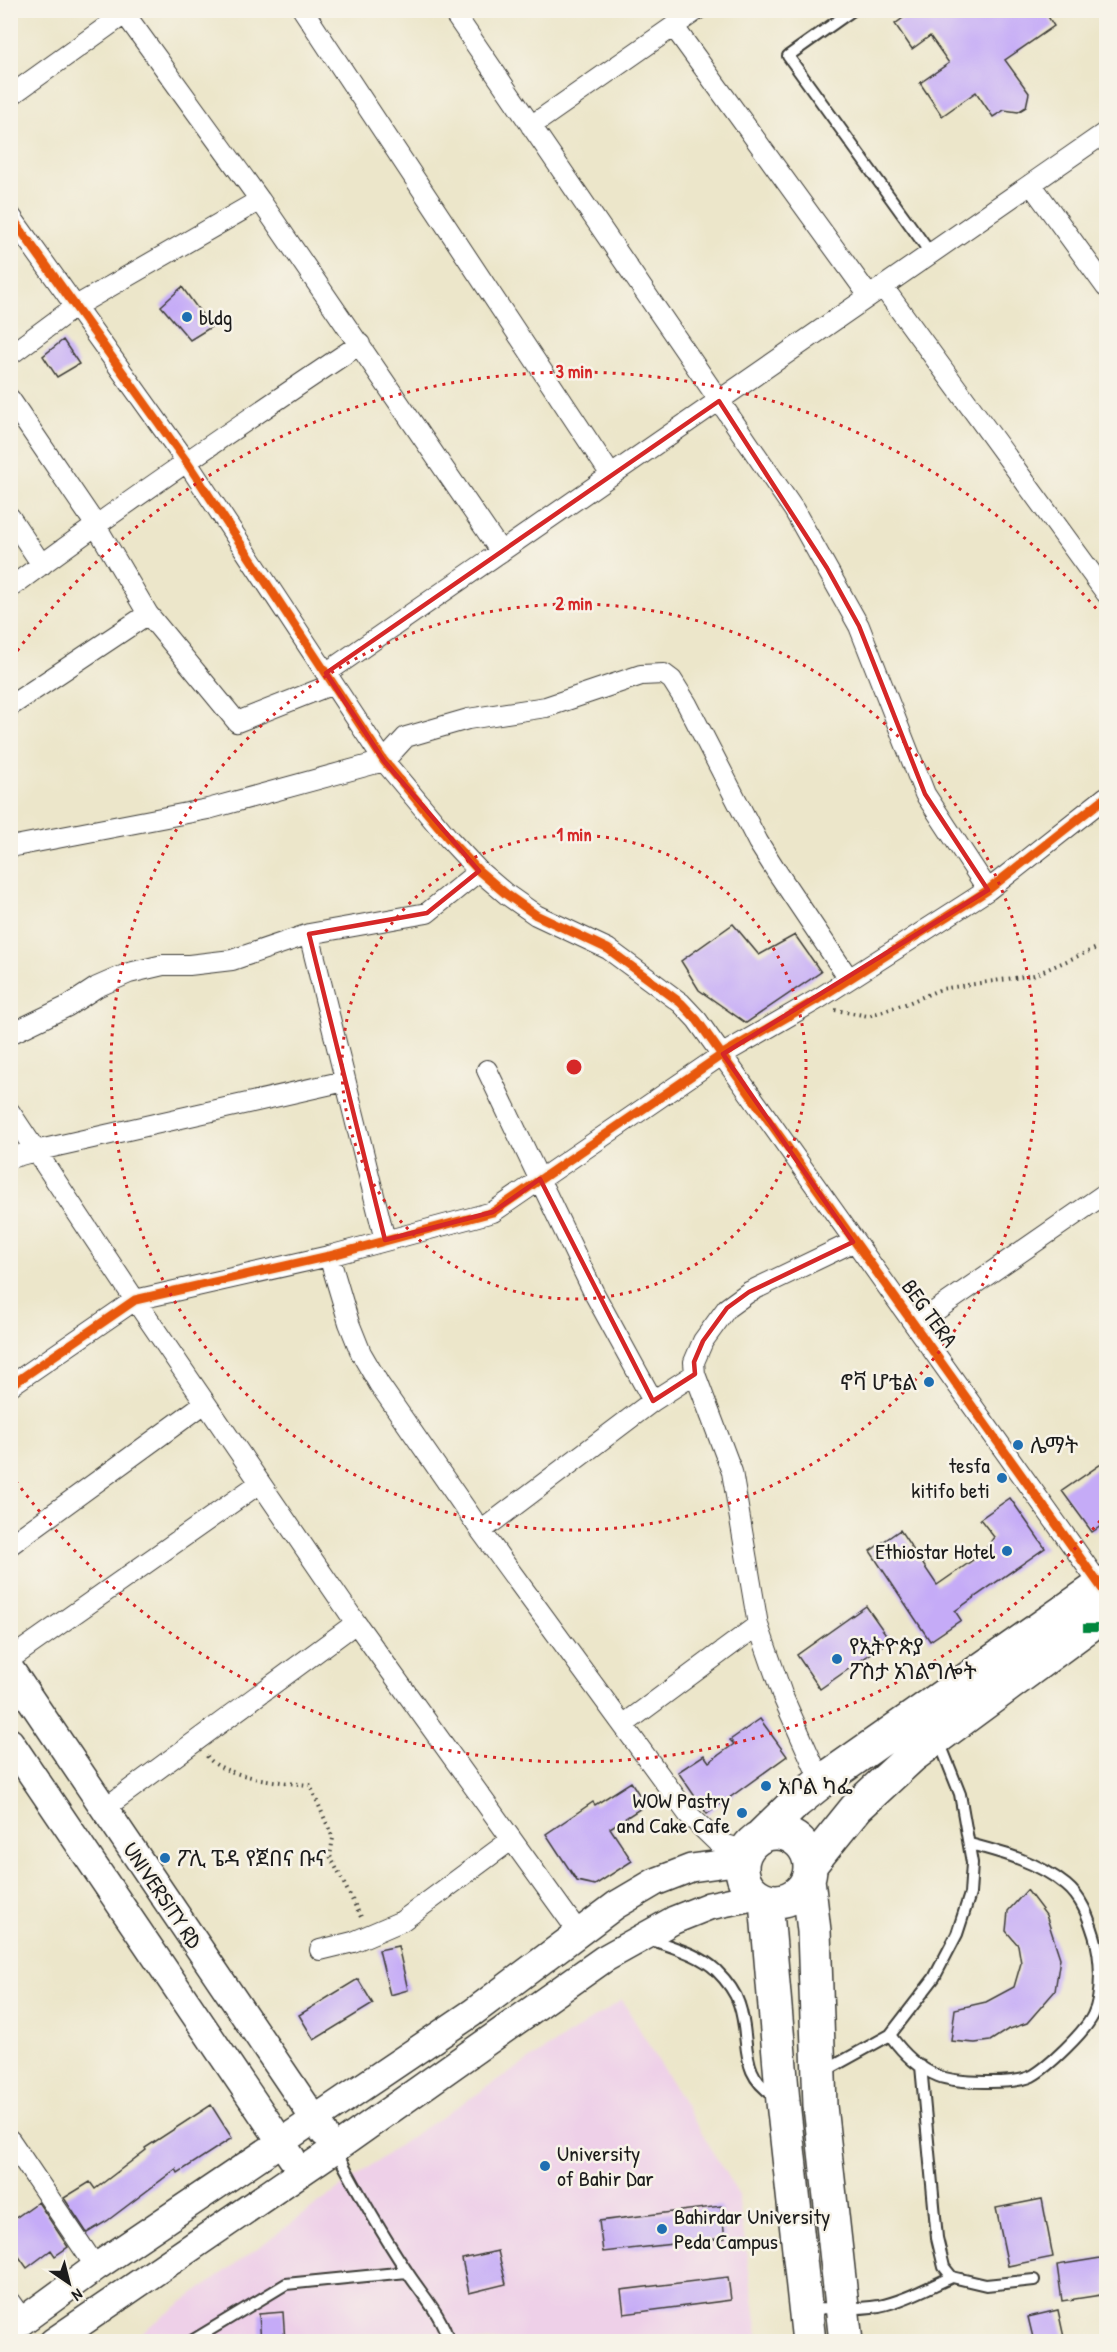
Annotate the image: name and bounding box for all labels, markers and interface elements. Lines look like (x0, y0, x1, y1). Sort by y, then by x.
place label: bldg (199, 302, 232, 332)
marker: bldg (180, 310, 194, 324)
text: 3 min (556, 359, 592, 384)
text: 2 min (556, 591, 592, 616)
text: 1 min (556, 822, 592, 847)
centre of rings (564, 1057, 584, 1077)
street label: BEG TERA (895, 1273, 965, 1353)
place label: ኖቫ ሆቴል (840, 1367, 917, 1397)
marker: ኖቫ ሆቴል (922, 1375, 936, 1389)
place label: ሌማት (1030, 1430, 1078, 1460)
marker: ሌማት (1011, 1438, 1025, 1452)
place label: tesfa kitifo beti (911, 1450, 990, 1505)
marker: tesfa kitifo beti (995, 1471, 1009, 1485)
place label: Ethiostar Hotel (875, 1536, 995, 1566)
marker: Ethiostar Hotel (1000, 1544, 1014, 1558)
place label: የኢትዮጵያ ፖስታ አገልግሎት (849, 1631, 977, 1686)
marker: የኢትዮጵያ ፖስታ አገልግሎት (830, 1652, 844, 1666)
place label: አቦል ካፌ (778, 1771, 853, 1801)
marker: አቦል ካፌ (759, 1779, 773, 1793)
place label: WOW Pastry and Cake Cafe (617, 1785, 730, 1840)
marker: WOW Pastry and Cake Cafe (735, 1806, 749, 1820)
street label: UNIVERSITY RD (116, 1836, 210, 1954)
place label: ፖሊ ፔዳ የጀበና ቡና (177, 1843, 326, 1873)
marker: ፖሊ ፔዳ የጀበና ቡና (158, 1851, 172, 1865)
place label: University of Bahir Dar (557, 2138, 654, 2193)
marker: University of Bahir Dar (538, 2159, 552, 2173)
place label: Bahirdar University Peda Campus (674, 2201, 830, 2256)
marker: Bahirdar University Peda Campus (655, 2222, 669, 2236)
north arrow (39, 2253, 99, 2313)
text: N (67, 2284, 87, 2307)

